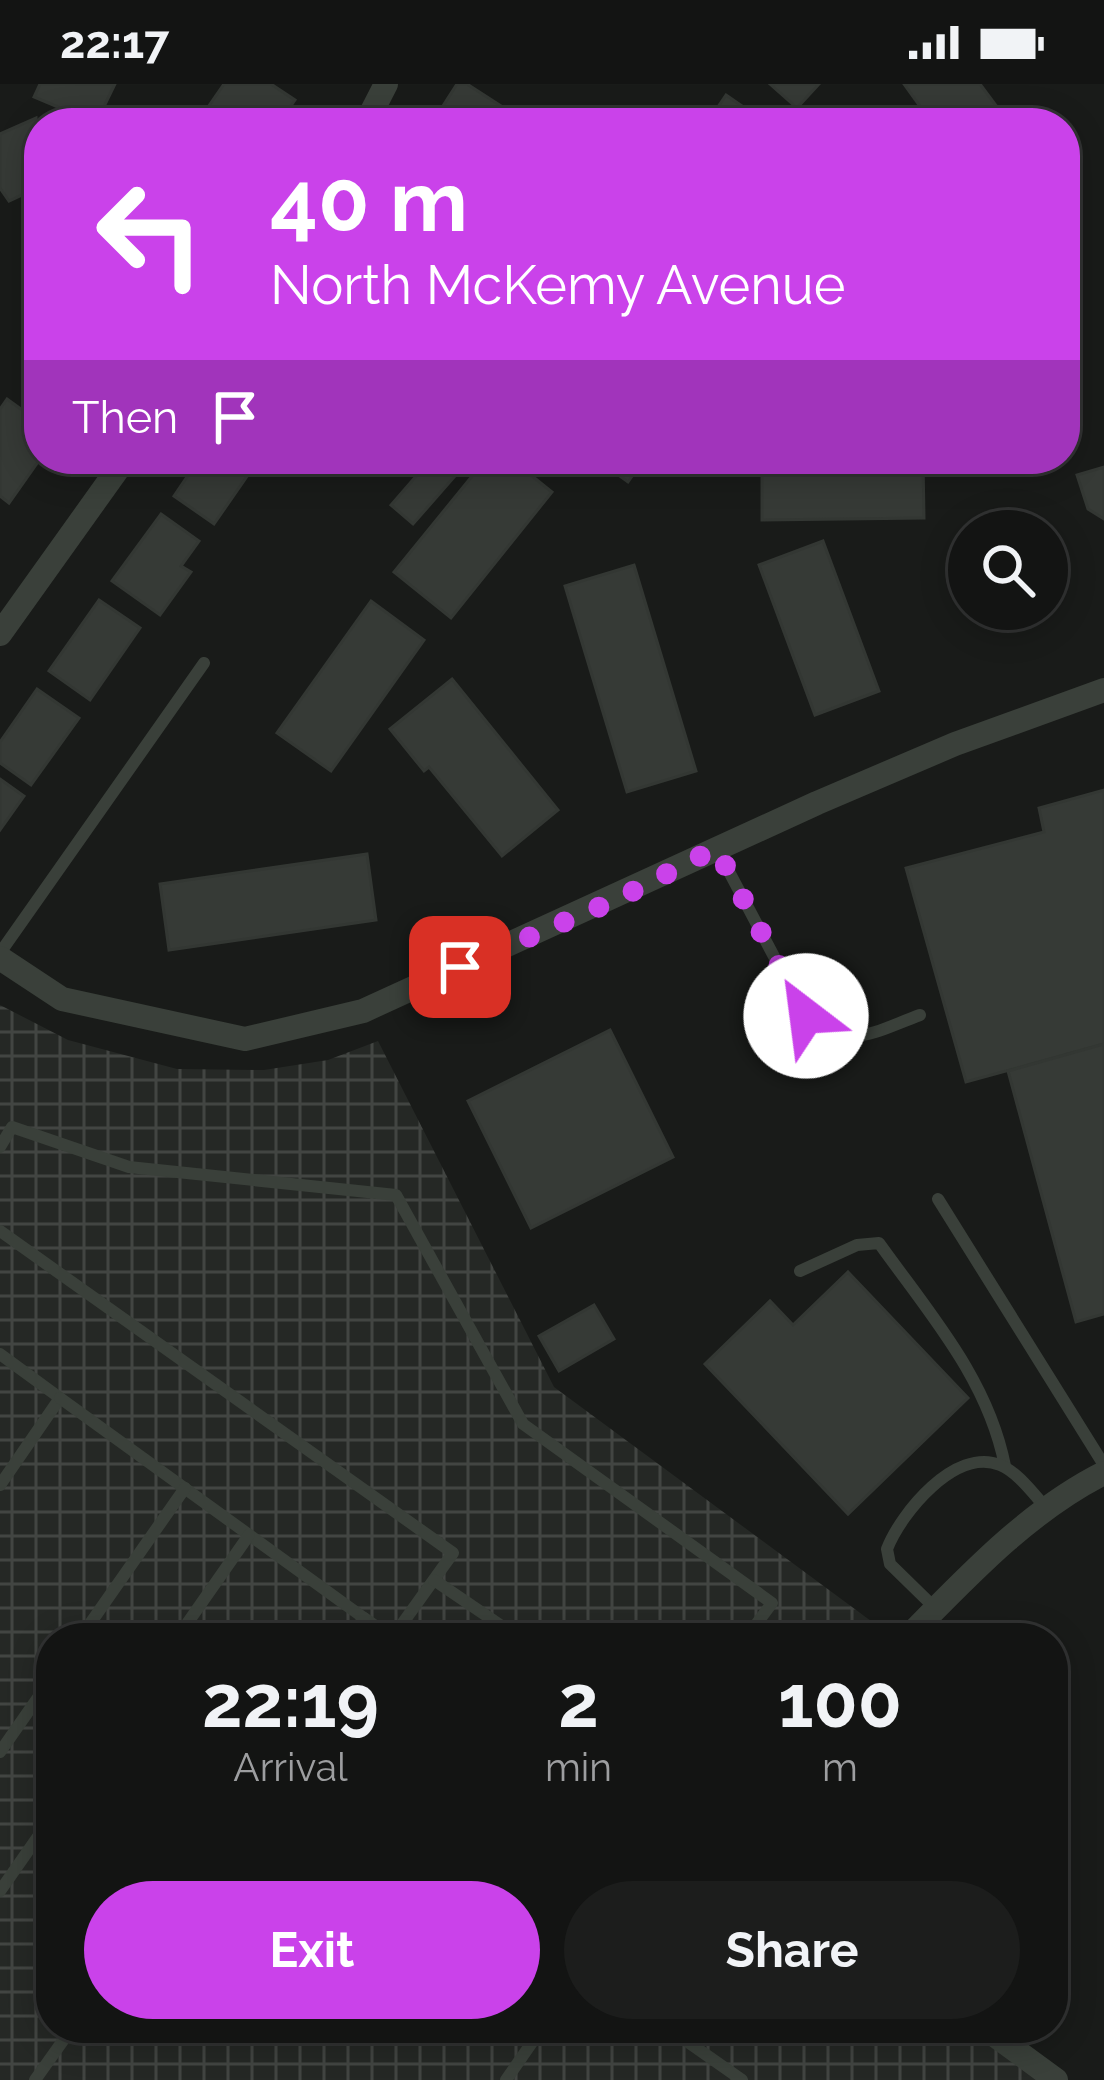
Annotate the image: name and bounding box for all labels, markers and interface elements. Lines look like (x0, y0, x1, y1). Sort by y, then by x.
text: 22:17 (60, 16, 169, 69)
text: 40 m (270, 152, 468, 251)
icon: left (72, 156, 228, 312)
text: North McKemy Avenue (270, 253, 845, 317)
icon: arrive (202, 384, 268, 450)
text: Then (72, 391, 178, 444)
map controls (948, 510, 1068, 630)
button: search (948, 510, 1068, 630)
pin (409, 916, 511, 1018)
icon: arrive (427, 934, 493, 1000)
position arrow (743, 953, 869, 1079)
text: 22:19 (202, 1659, 379, 1744)
text: 2 (558, 1659, 599, 1744)
text: 100 (778, 1659, 902, 1744)
text: Arrival (233, 1744, 348, 1790)
text: min (545, 1744, 612, 1790)
text: m (822, 1744, 858, 1790)
button: Exit (84, 1881, 540, 2019)
button: Share (564, 1881, 1020, 2019)

